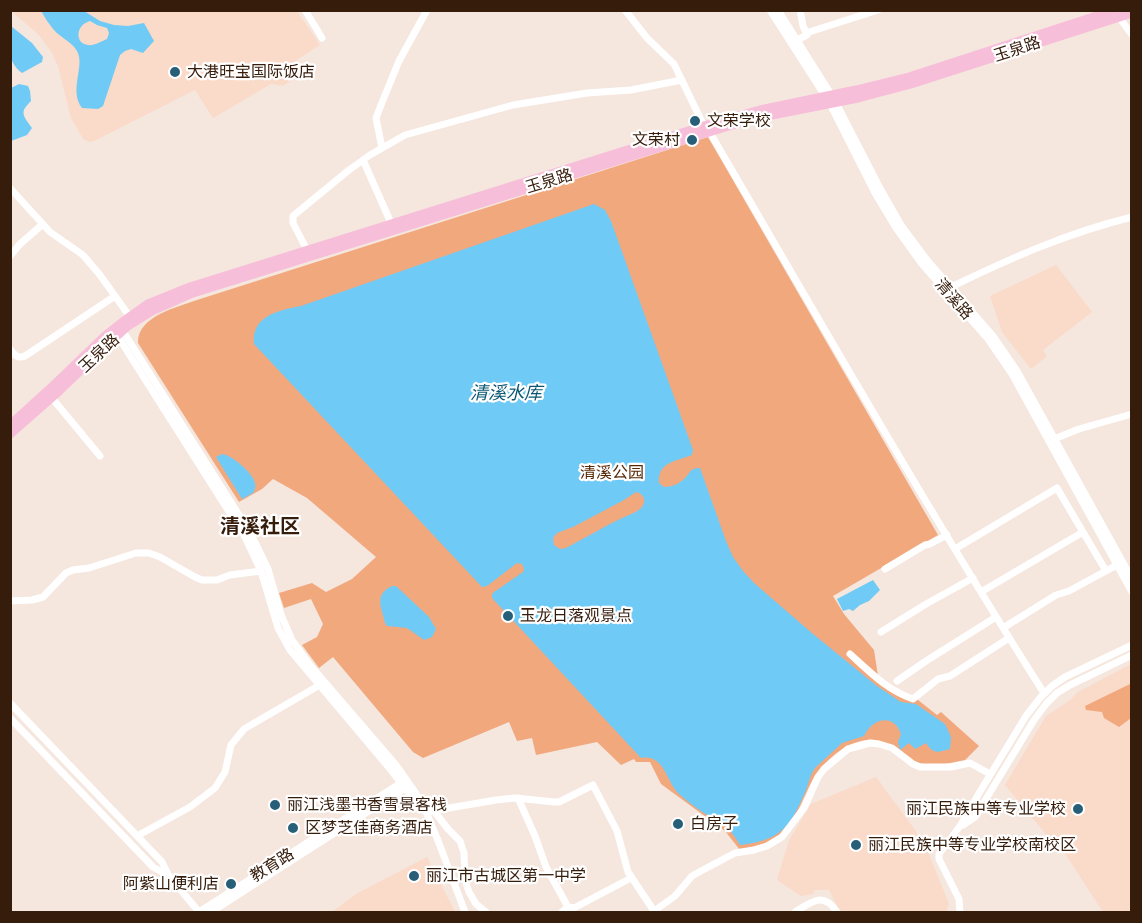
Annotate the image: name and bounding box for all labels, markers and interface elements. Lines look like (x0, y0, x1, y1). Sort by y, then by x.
street label: 玉泉路 (991, 32, 1043, 66)
place label: 大港旺宝国际饭店 (187, 62, 315, 82)
marker: 大港旺宝国际饭店 (168, 65, 182, 79)
place label: 文荣学校 (707, 111, 771, 131)
marker: 文荣学校 (688, 114, 702, 128)
place label: 文荣村 (632, 130, 680, 150)
marker: 文荣村 (685, 133, 699, 147)
street label: 玉泉路 (523, 165, 575, 197)
street label: 清溪路 (931, 275, 977, 323)
street label: 玉泉路 (75, 330, 123, 376)
water label: 清溪水库 (470, 382, 542, 404)
park label: 清溪公园 (580, 463, 644, 483)
district label: 清溪社区 (220, 514, 300, 538)
place label: 玉龙日落观景点 (520, 606, 632, 626)
marker: 玉龙日落观景点 (501, 609, 515, 623)
place label: 丽江浅墨书香雪景客栈 (287, 795, 447, 815)
marker: 丽江浅墨书香雪景客栈 (268, 798, 282, 812)
place label: 丽江民族中等专业学校 (906, 799, 1066, 819)
marker: 丽江民族中等专业学校 (1071, 802, 1085, 816)
place label: 白房子 (690, 814, 738, 834)
marker: 白房子 (671, 817, 685, 831)
place label: 区梦芝佳商务酒店 (305, 818, 433, 838)
marker: 区梦芝佳商务酒店 (286, 821, 300, 835)
place label: 丽江民族中等专业学校南校区 (868, 835, 1076, 855)
marker: 丽江民族中等专业学校南校区 (849, 838, 863, 852)
street label: 教育路 (247, 844, 297, 886)
place label: 丽江市古城区第一中学 (426, 866, 586, 886)
marker: 丽江市古城区第一中学 (407, 869, 421, 883)
place label: 阿紫山便利店 (123, 874, 219, 894)
marker: 阿紫山便利店 (224, 877, 238, 891)

